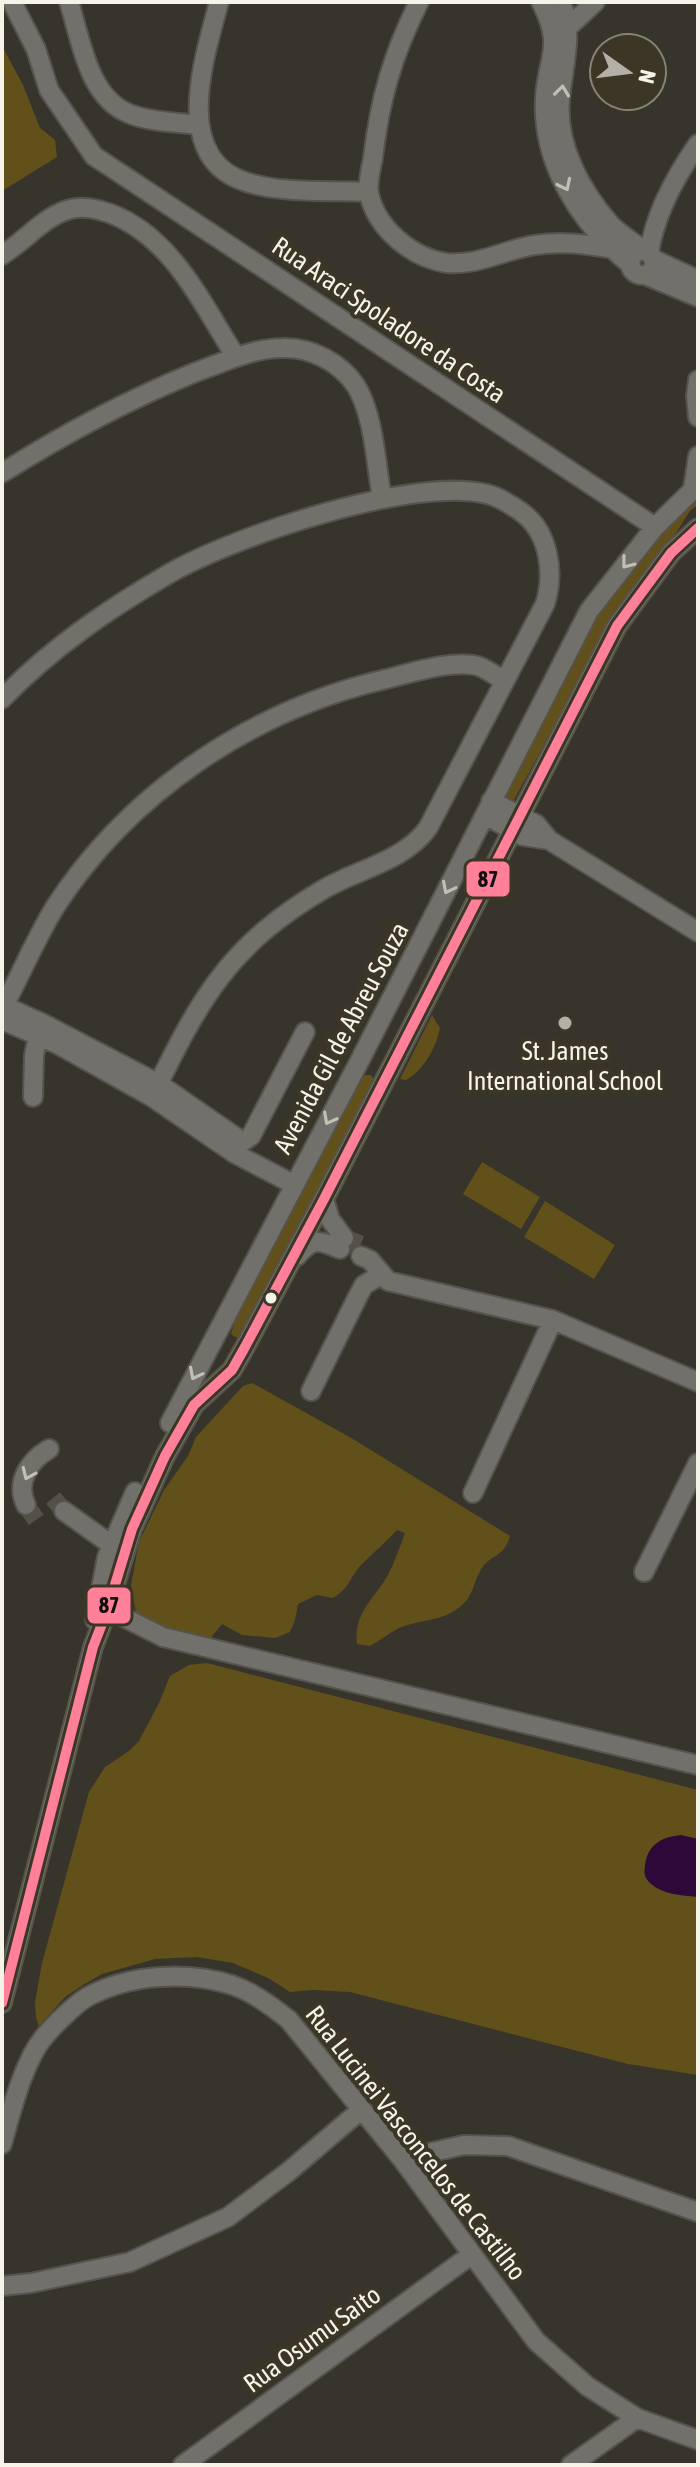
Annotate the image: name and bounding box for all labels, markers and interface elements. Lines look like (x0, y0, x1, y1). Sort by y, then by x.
north arrow (588, 32, 668, 112)
text: N (633, 67, 662, 86)
one-way arrow (553, 84, 570, 98)
one-way arrow (555, 177, 571, 192)
street label: Rua Araci Spoladore da Costa (267, 231, 511, 409)
one-way arrow (622, 554, 636, 569)
line badge: 87 (465, 860, 511, 898)
text: 87 (478, 866, 498, 892)
one-way arrow (442, 879, 457, 894)
street label: Avenida Gil de Abreu Souza (267, 917, 415, 1159)
marker: St. James International School (556, 1014, 574, 1032)
place label: St. James International School (467, 1036, 663, 1096)
one-way arrow (323, 1110, 338, 1125)
unlabelled marker (263, 1290, 279, 1306)
one-way arrow (190, 1366, 205, 1381)
one-way arrow (21, 1465, 37, 1480)
line badge: 87 (86, 1586, 132, 1625)
text: 87 (99, 1592, 119, 1618)
street label: Rua Lucinei Vasconcelos de Castilho (300, 2000, 532, 2286)
street label: Rua Osumu Saito (238, 2279, 386, 2399)

